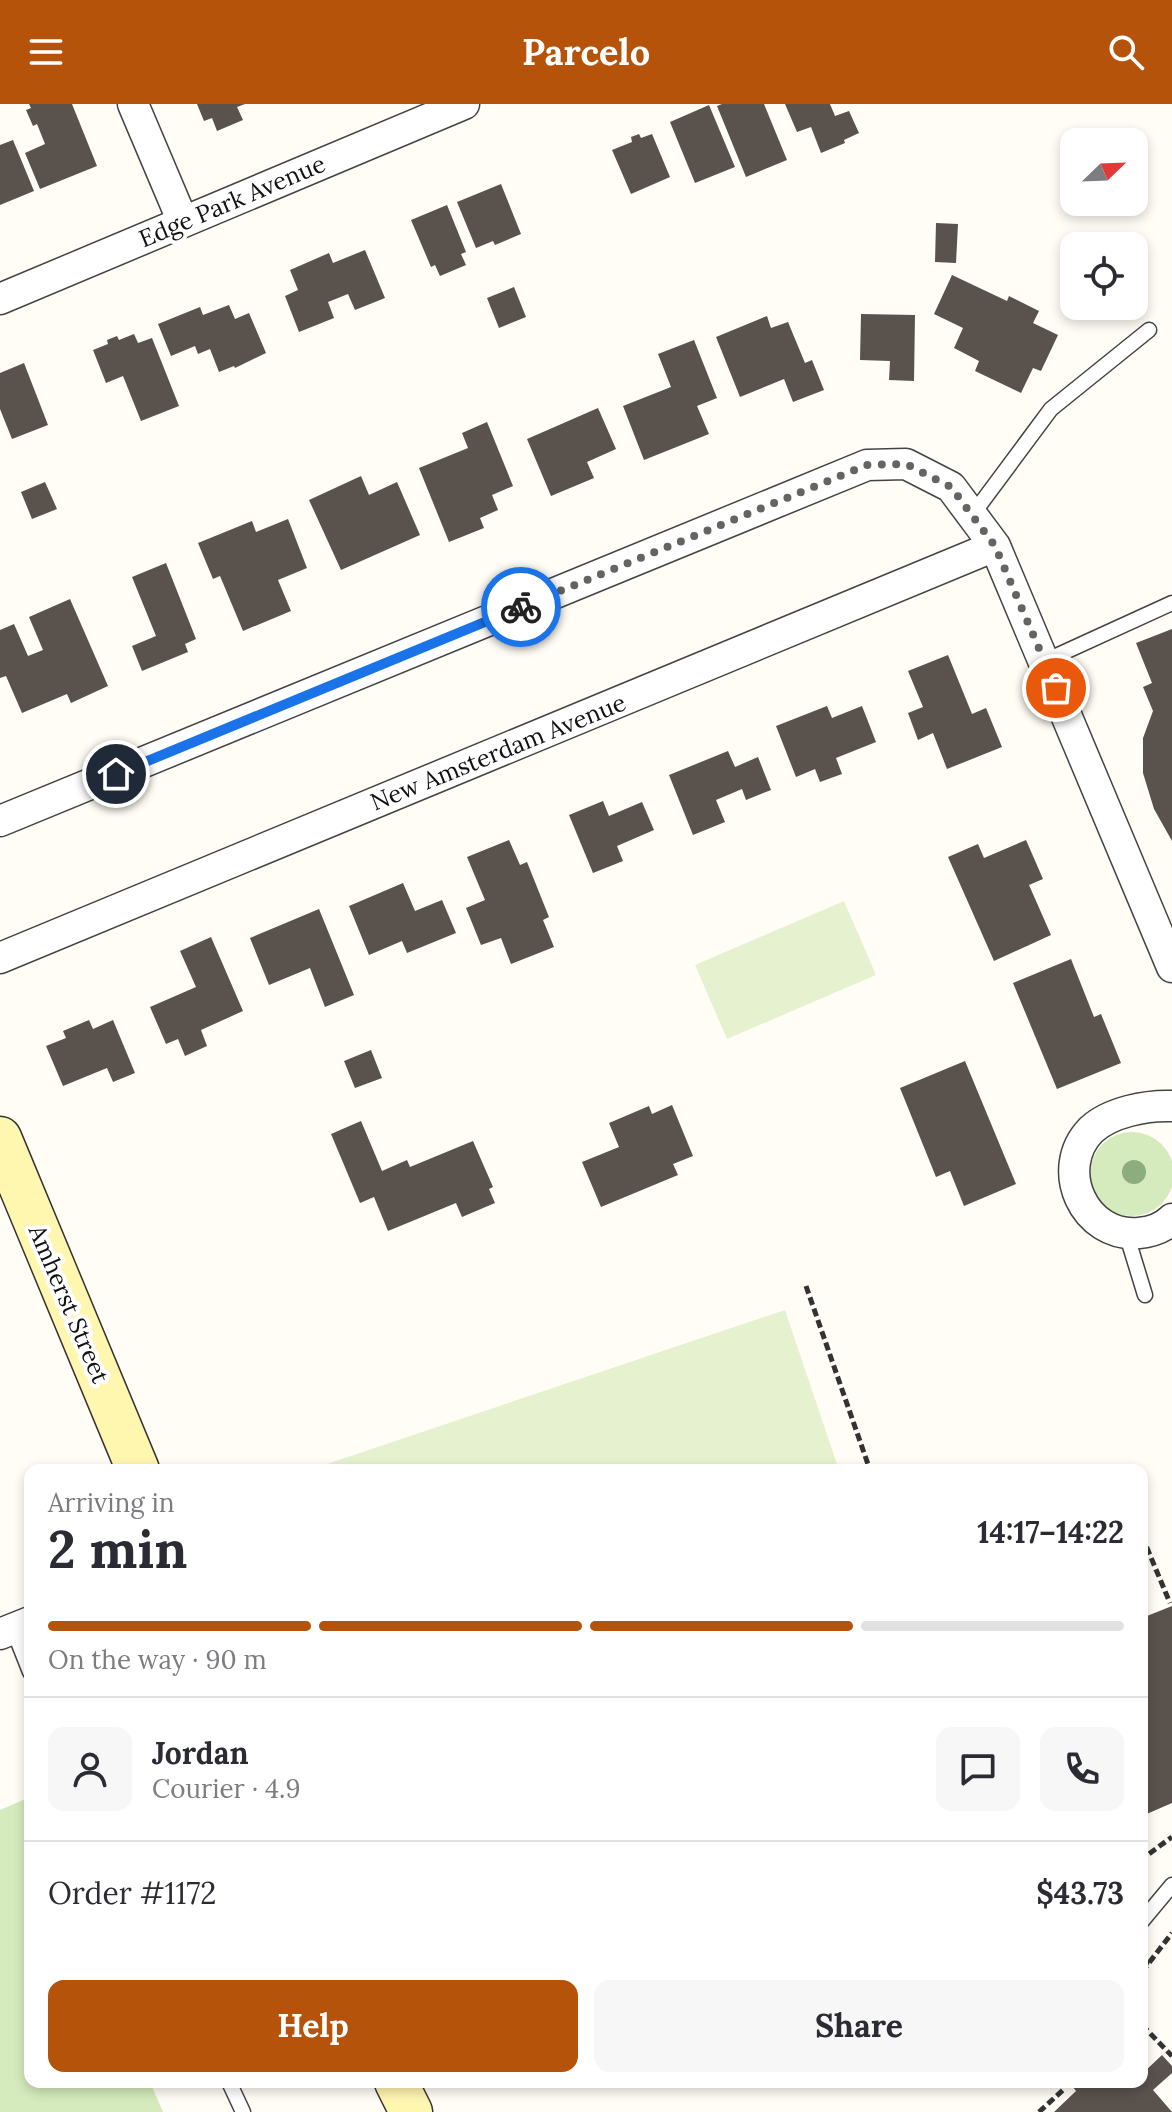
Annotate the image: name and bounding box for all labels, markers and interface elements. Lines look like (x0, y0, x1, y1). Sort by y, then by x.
text: Parcelo (522, 29, 650, 75)
icon: menu (24, 30, 68, 74)
icon: search (1104, 30, 1148, 74)
north arrow (1060, 128, 1148, 216)
map controls (1060, 128, 1148, 320)
street label: Edge Park Avenue (134, 148, 330, 254)
button: locate (1060, 232, 1148, 320)
courier (481, 567, 561, 647)
icon: bike (499, 585, 543, 629)
pin (1022, 654, 1090, 722)
icon: bag (1034, 666, 1078, 710)
street label: New Amsterdam Avenue (366, 687, 630, 817)
pin (82, 740, 150, 808)
icon: home (94, 752, 138, 796)
street label: Amherst Street (21, 1219, 117, 1388)
text: Arriving in (48, 1486, 175, 1519)
text: 14:17–14:22 (977, 1513, 1124, 1551)
text: 2 min (48, 1516, 187, 1582)
text: On the way · 90 m (48, 1643, 267, 1676)
button: person (48, 1727, 132, 1811)
button: chat (936, 1727, 1020, 1811)
button: phone (1040, 1727, 1124, 1811)
text: Jordan (152, 1734, 249, 1772)
text: Courier · 4.9 (152, 1772, 301, 1805)
text: Order #1172 (48, 1874, 216, 1912)
text: $43.73 (1036, 1874, 1124, 1912)
button: Help (48, 1980, 578, 2072)
button: Share (594, 1980, 1124, 2072)

